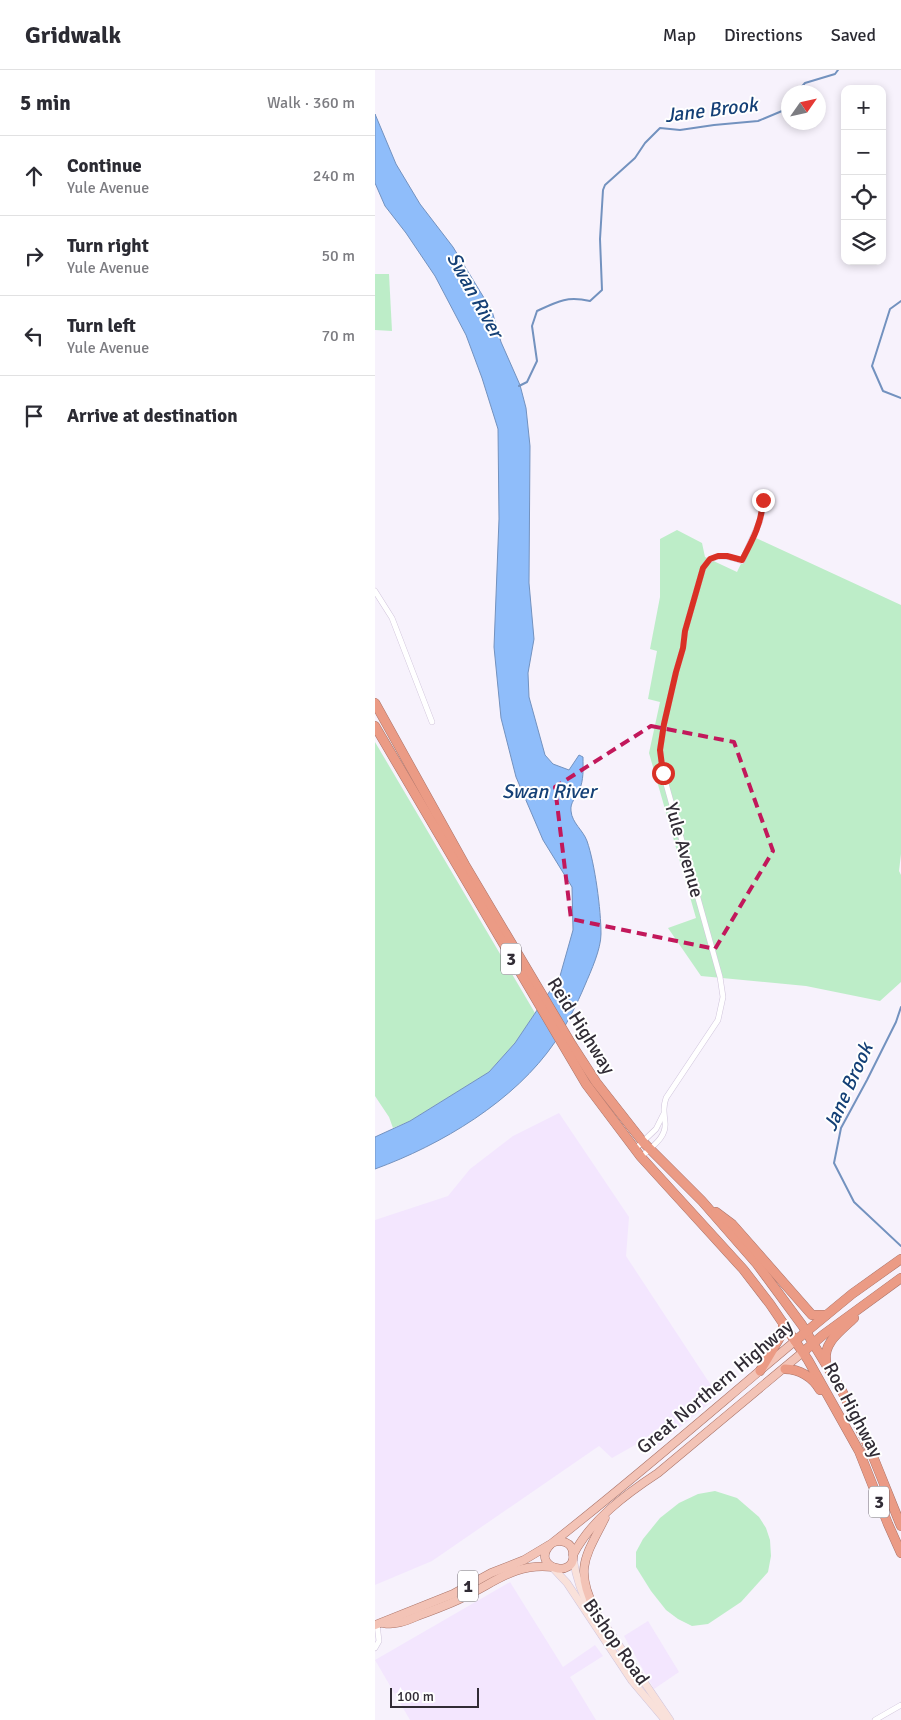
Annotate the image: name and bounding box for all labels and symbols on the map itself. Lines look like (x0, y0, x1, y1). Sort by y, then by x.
north arrow (781, 85, 826, 130)
water label: Jane Brook (663, 92, 761, 128)
water label: Swan River (441, 248, 510, 344)
route end (752, 489, 775, 512)
route start (652, 762, 675, 785)
water label: Swan River (502, 779, 599, 804)
street label: Yule Avenue (659, 800, 709, 900)
road number: 3 (501, 944, 521, 974)
street label: Reid Highway (542, 973, 620, 1079)
water label: Jane Brook (818, 1037, 879, 1135)
street label: Great Northern Highway (632, 1315, 798, 1459)
street label: Roe Highway (818, 1358, 888, 1462)
road number: 3 (869, 1486, 889, 1518)
road number: 1 (458, 1570, 478, 1602)
street label: Bishop Road (577, 1594, 655, 1690)
scale bar (390, 1685, 479, 1708)

